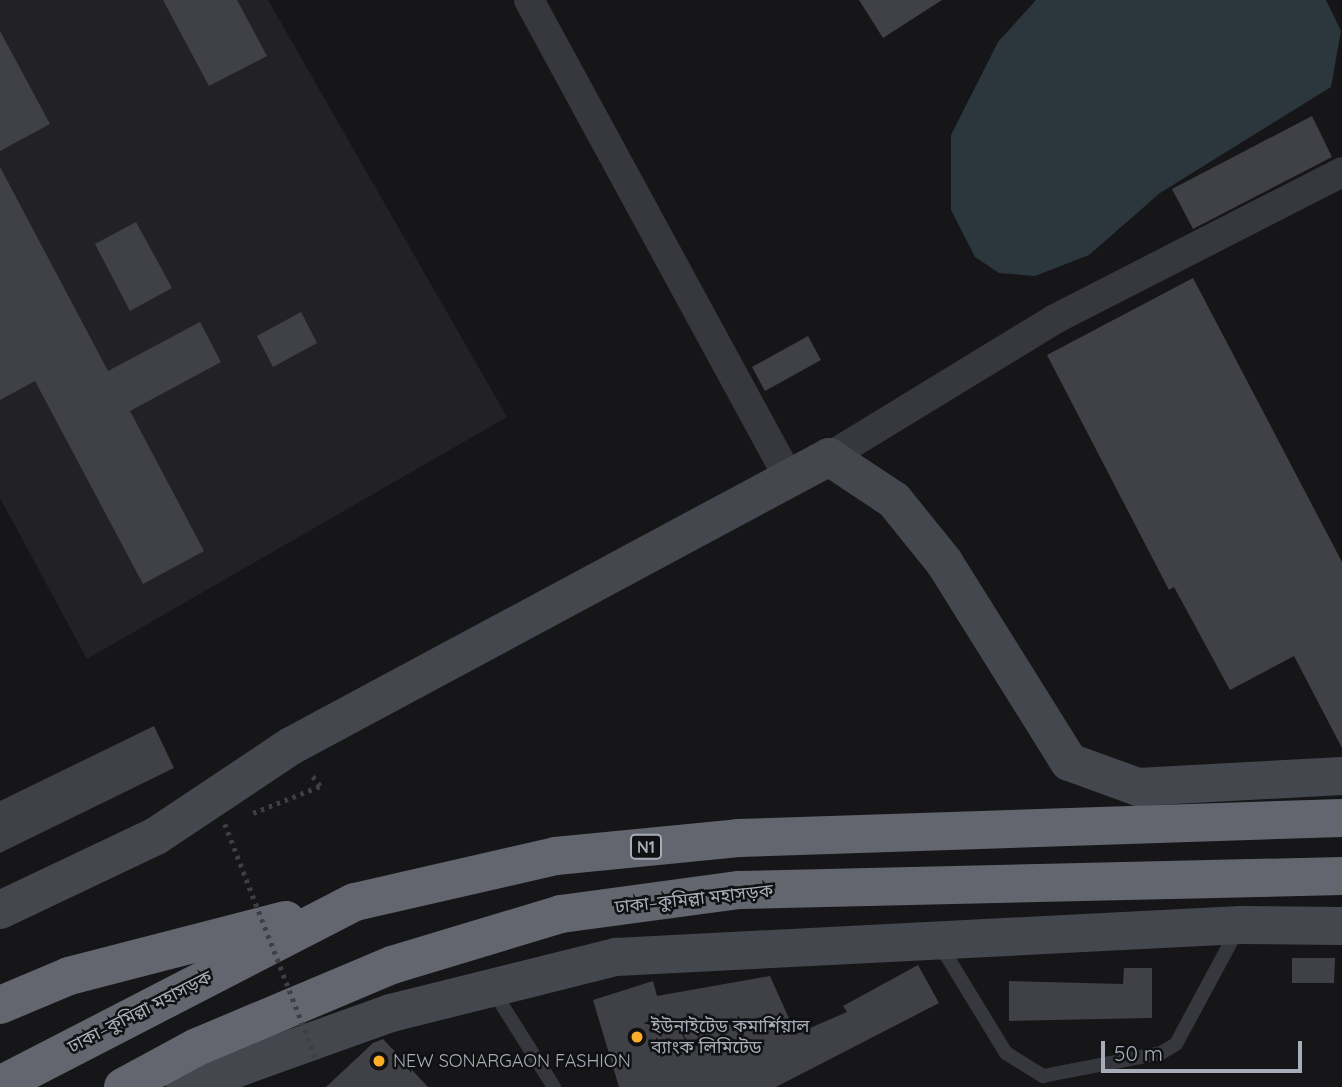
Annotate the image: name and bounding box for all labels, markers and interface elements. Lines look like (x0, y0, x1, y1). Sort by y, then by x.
road number: N1 (628, 834, 664, 860)
street label: ঢাকা–কুমিল্লা মহাসড়ক (614, 880, 774, 918)
street label: ঢাকা–কুমিল্লা মহাসড়ক (64, 966, 216, 1058)
place label: ইউনাইটেড কমার্শিয়াল ব্যাংক লিমিটেড (651, 1016, 809, 1058)
scale bar (1104, 1028, 1305, 1072)
marker: ইউনাইটেড কমার্শিয়াল ব্যাংক লিমিটেড (629, 1029, 645, 1045)
text: 50 m (1114, 1040, 1163, 1066)
place label: NEW SONARGAON FASHION (393, 1050, 631, 1072)
marker: NEW SONARGAON FASHION (371, 1053, 387, 1069)

